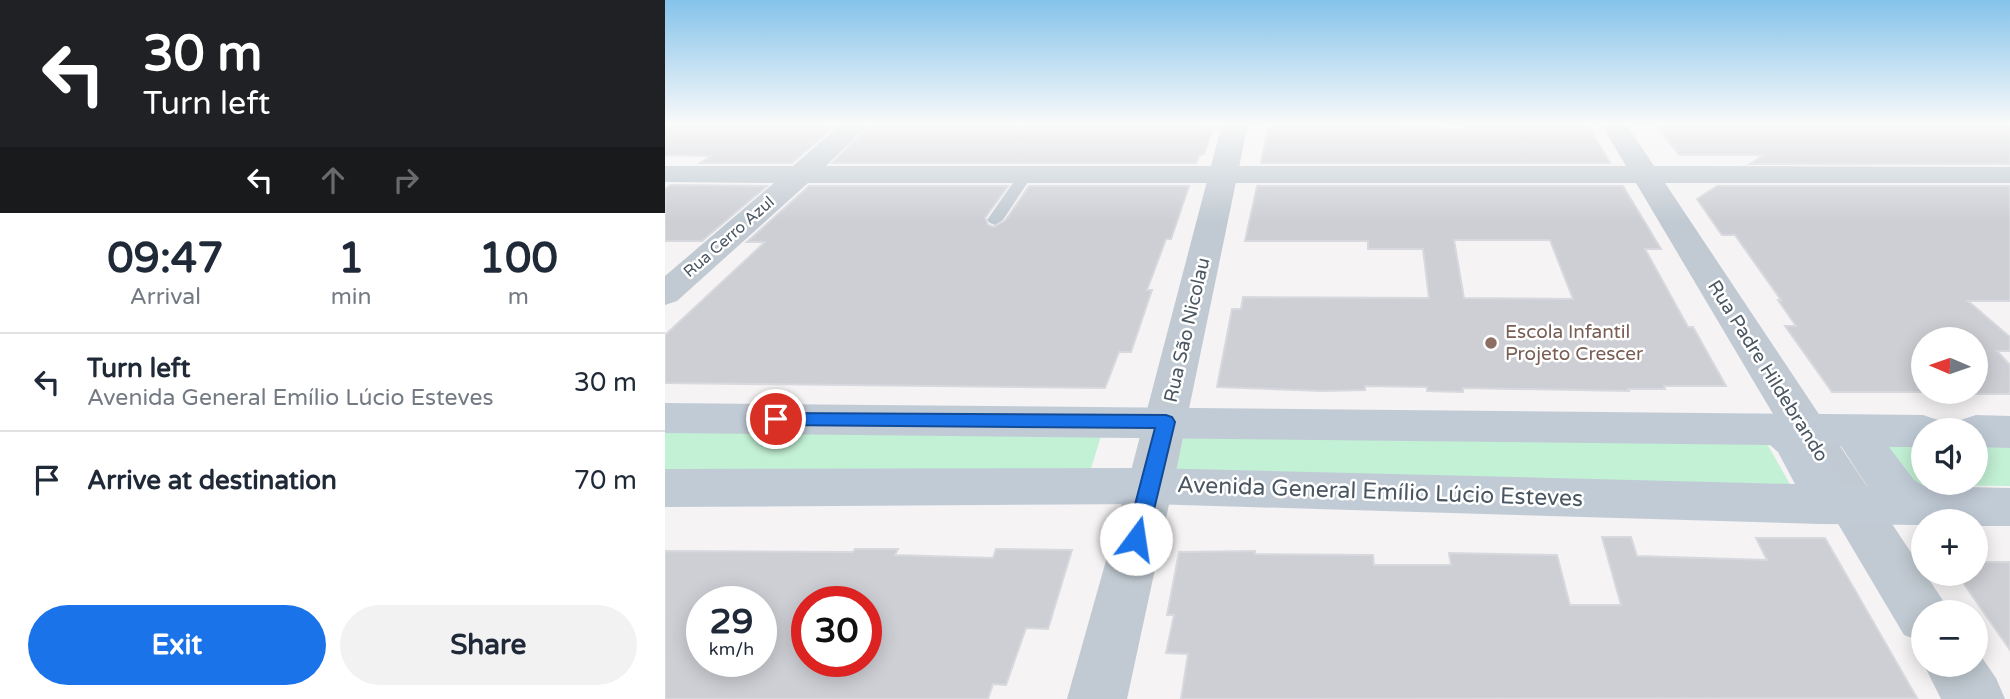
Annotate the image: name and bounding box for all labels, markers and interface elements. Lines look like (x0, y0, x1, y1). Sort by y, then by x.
text: 30 m (143, 25, 262, 84)
icon: left (28, 28, 119, 119)
text: Turn left (143, 85, 270, 123)
icon: left (241, 161, 279, 199)
icon: ahead (314, 161, 352, 199)
icon: right (387, 161, 425, 199)
street label: Rua Cerro Azul (680, 192, 778, 282)
text: 09:47 (107, 233, 224, 284)
text: 1 (338, 233, 364, 284)
text: 100 (479, 233, 558, 284)
street label: Rua São Nicolau (1160, 255, 1214, 405)
street label: Rua Padre Hildebrando (1703, 276, 1833, 466)
text: Arrival (130, 283, 201, 311)
text: min (331, 283, 372, 311)
text: m (508, 283, 529, 311)
place label: Escola Infantil Projeto Crescer (1505, 321, 1644, 365)
north arrow (1911, 327, 1988, 404)
map controls (1911, 327, 1988, 677)
marker: Escola Infantil Projeto Crescer (1483, 335, 1499, 351)
text: Turn left (87, 353, 190, 384)
icon: left (28, 363, 66, 401)
text: 30 m (574, 367, 637, 398)
text: Avenida General Emílio Lúcio Esteves (87, 384, 494, 412)
pin (746, 389, 806, 449)
icon: arrive (757, 400, 795, 438)
button: sound (1911, 418, 1988, 495)
icon: arrive (28, 461, 66, 499)
text: Arrive at destination (87, 465, 337, 496)
text: 70 m (574, 465, 637, 496)
street label: Avenida General Emílio Lúcio Esteves (1176, 471, 1584, 513)
position arrow (1099, 502, 1173, 576)
button: + (1911, 509, 1988, 586)
speed limit sign: 30 (791, 586, 882, 677)
button: − (1911, 600, 1988, 677)
text: 29 (710, 601, 753, 643)
button: Exit (28, 605, 326, 685)
button: Share (340, 605, 637, 685)
text: km/h (709, 638, 754, 660)

